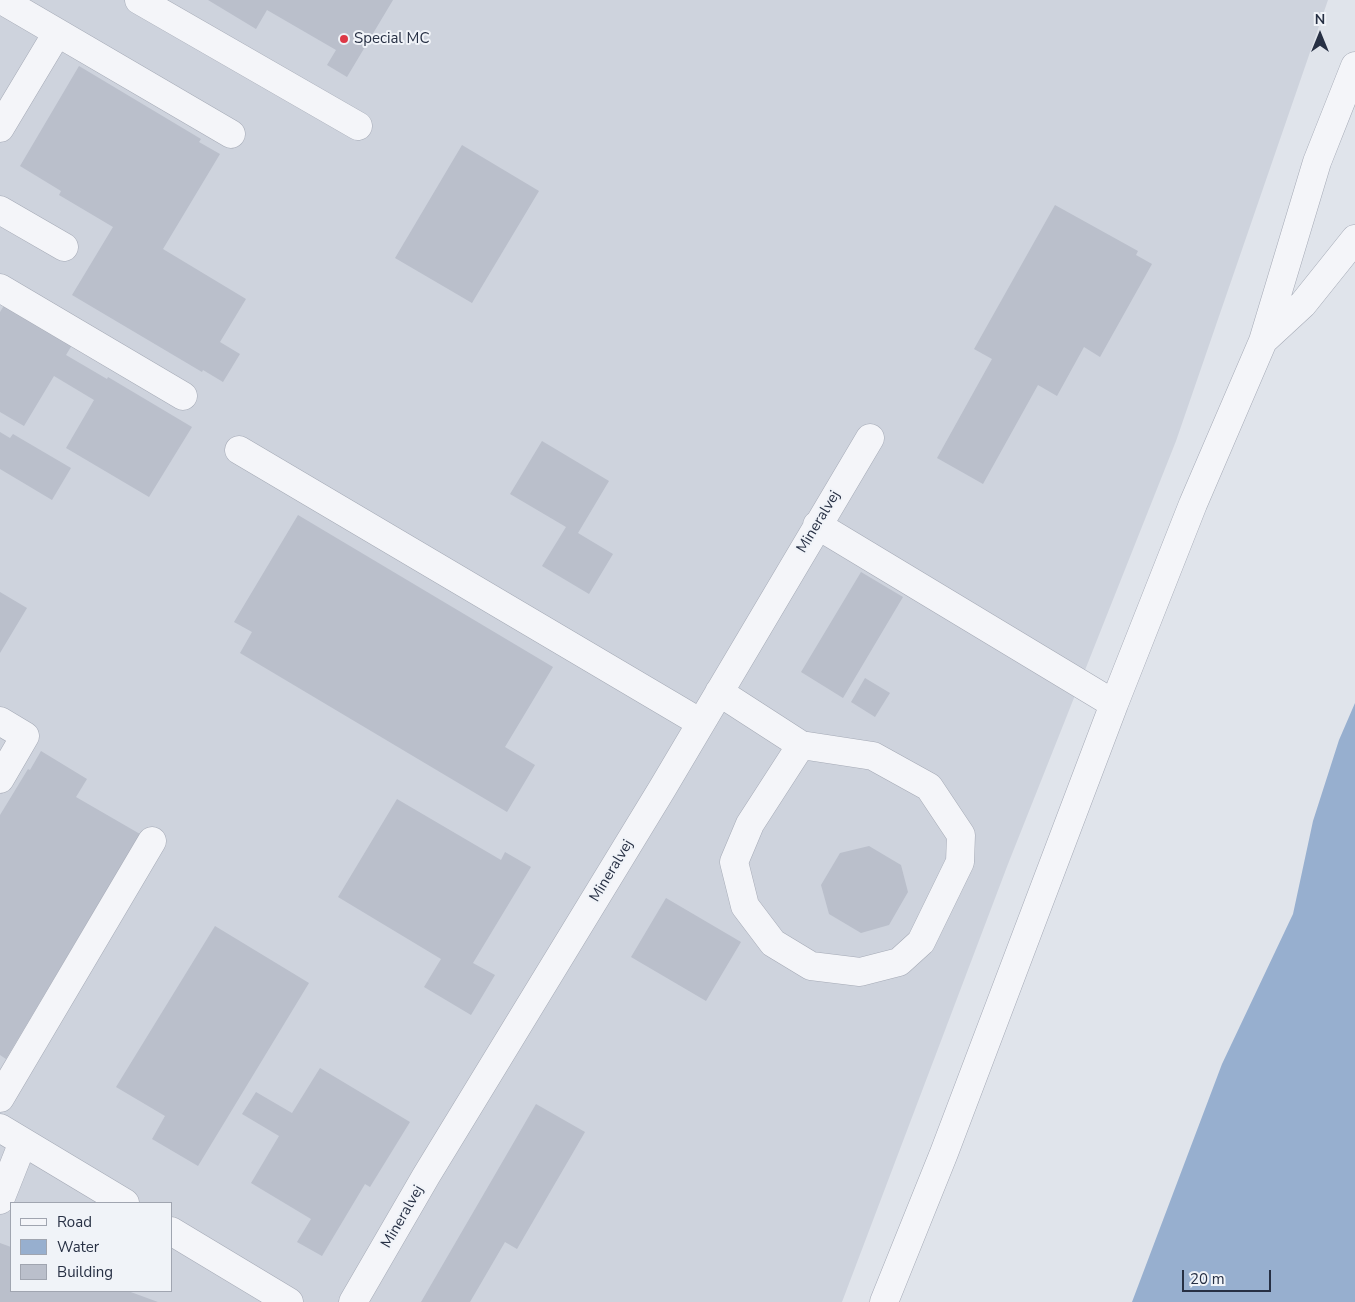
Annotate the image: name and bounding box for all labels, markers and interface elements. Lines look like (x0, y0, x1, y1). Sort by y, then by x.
north arrow (1295, 10, 1345, 60)
text: N (1315, 10, 1325, 29)
place label: Special MC (354, 30, 430, 48)
marker: Special MC (338, 33, 350, 45)
street label: Mineralvej (793, 488, 845, 556)
street label: Mineralvej (586, 837, 638, 905)
street label: Mineralvej (378, 1182, 428, 1252)
legend (10, 1202, 172, 1292)
text: Road (57, 1212, 92, 1232)
text: Water (57, 1237, 99, 1257)
scale bar (1185, 1260, 1274, 1292)
text: Building (57, 1262, 113, 1282)
text: 20 m (1190, 1269, 1225, 1289)

